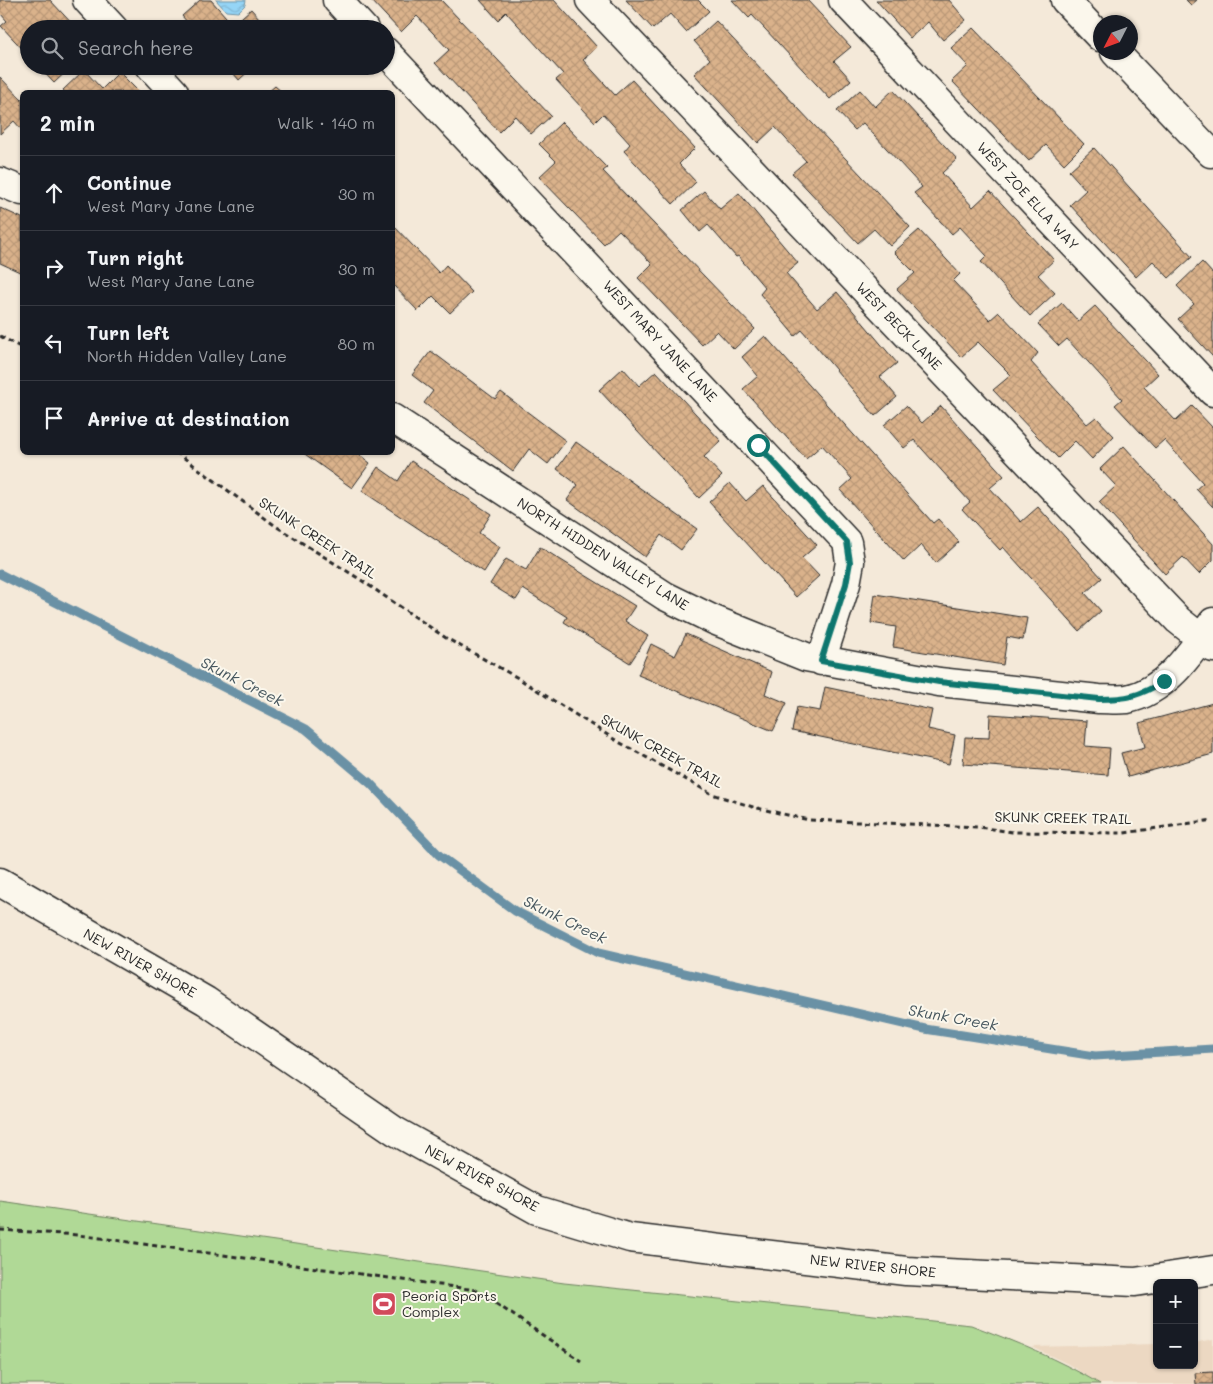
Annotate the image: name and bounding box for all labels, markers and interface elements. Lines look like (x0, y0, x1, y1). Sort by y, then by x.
north arrow (1093, 15, 1138, 60)
search box (20, 20, 395, 75)
icon: search (38, 34, 66, 62)
text: Search here (78, 35, 194, 60)
text: 2 min (40, 109, 95, 136)
text: Walk · 140 m (277, 112, 375, 133)
street label: WEST ZOE ELLA WAY (973, 137, 1084, 254)
text: Continue (87, 170, 172, 195)
icon: ahead (40, 179, 68, 207)
text: 30 m (338, 183, 375, 204)
text: West Mary Jane Lane (87, 195, 255, 216)
text: Turn right (87, 245, 184, 270)
icon: right (40, 254, 68, 282)
text: 30 m (338, 258, 375, 279)
text: West Mary Jane Lane (87, 270, 255, 291)
street label: WEST MARY JANE LANE (599, 276, 722, 405)
street label: WEST BECK LANE (852, 277, 946, 374)
text: Turn left (87, 320, 170, 345)
icon: left (40, 329, 68, 357)
text: 80 m (338, 333, 375, 354)
text: North Hidden Valley Lane (87, 345, 287, 366)
icon: arrive (40, 404, 68, 432)
text: Arrive at destination (87, 406, 290, 431)
route start (747, 434, 770, 457)
street label: SKUNK CREEK TRAIL (256, 492, 381, 583)
street label: NORTH HIDDEN VALLEY LANE (514, 493, 693, 614)
water label: Skunk Creek (198, 652, 288, 711)
route end (1153, 670, 1176, 693)
street label: SKUNK CREEK TRAIL (598, 709, 727, 792)
street label: SKUNK CREEK TRAIL (994, 807, 1132, 828)
water label: Skunk Creek (520, 890, 611, 948)
street label: NEW RIVER SHORE (80, 924, 200, 1002)
water label: Skunk Creek (907, 999, 1000, 1035)
street label: NEW RIVER SHORE (422, 1139, 543, 1216)
street label: NEW RIVER SHORE (809, 1249, 937, 1282)
map controls (1153, 1279, 1198, 1369)
button: + (1153, 1279, 1198, 1324)
place label: Peoria Sports Complex (402, 1286, 497, 1321)
sports icon: Peoria Sports Complex (371, 1291, 397, 1317)
button: − (1153, 1324, 1198, 1369)

